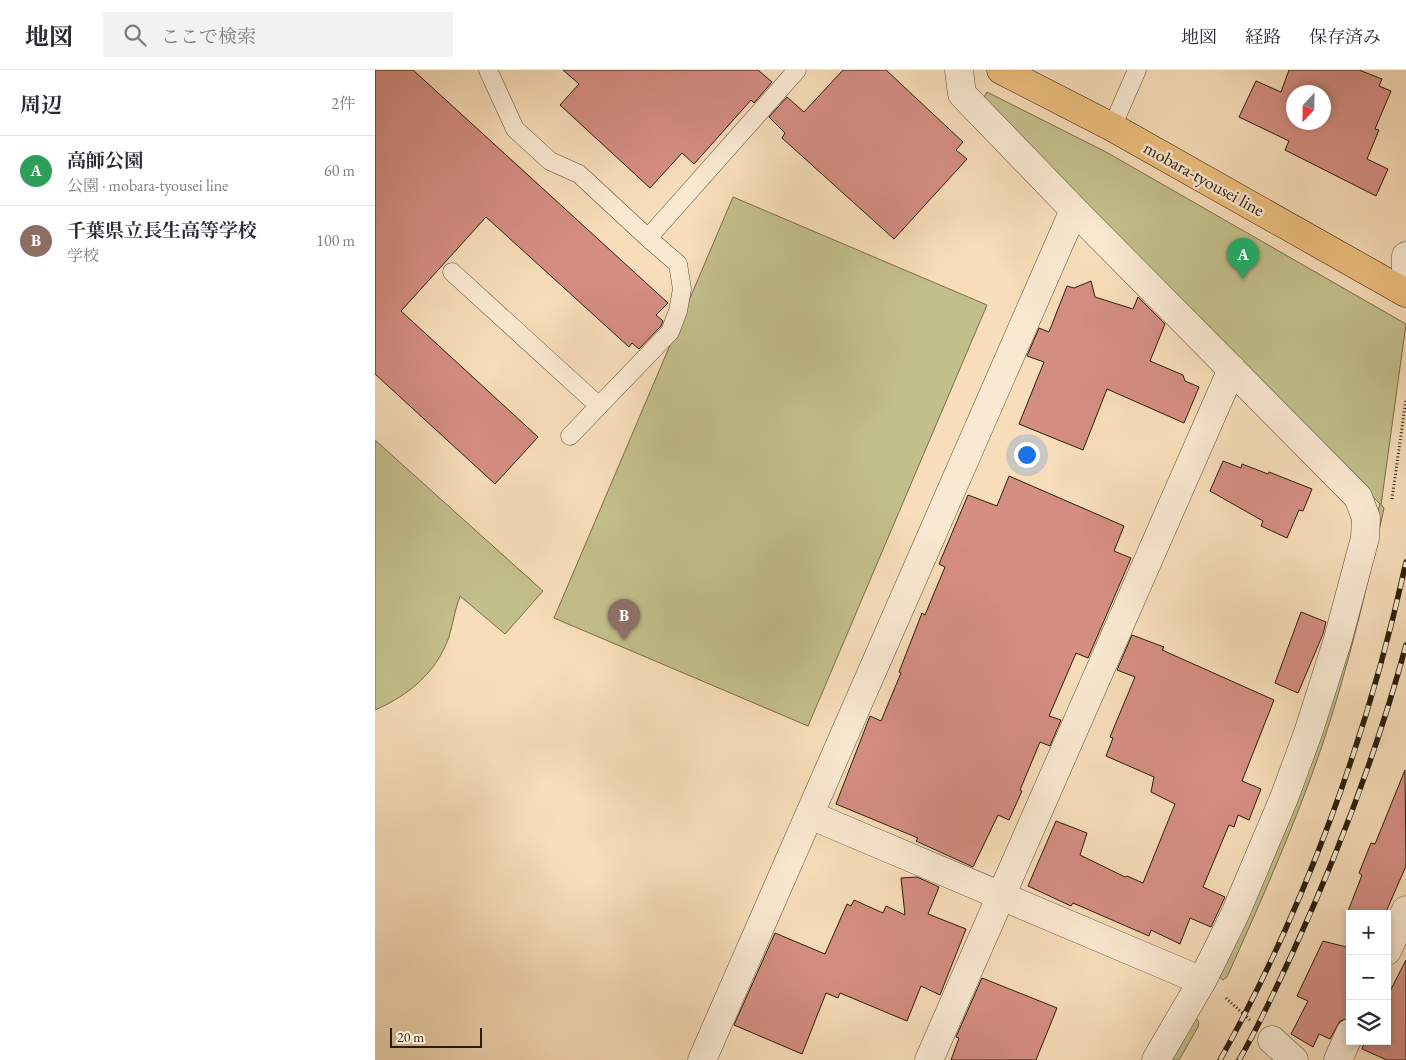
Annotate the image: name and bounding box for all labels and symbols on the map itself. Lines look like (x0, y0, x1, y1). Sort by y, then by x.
north arrow (1286, 85, 1331, 130)
street label: mobara-tyousei line (1140, 136, 1269, 221)
pin: A (1227, 238, 1259, 279)
your location (1014, 442, 1040, 468)
pin: B (608, 599, 640, 640)
scale bar (390, 1025, 483, 1048)

